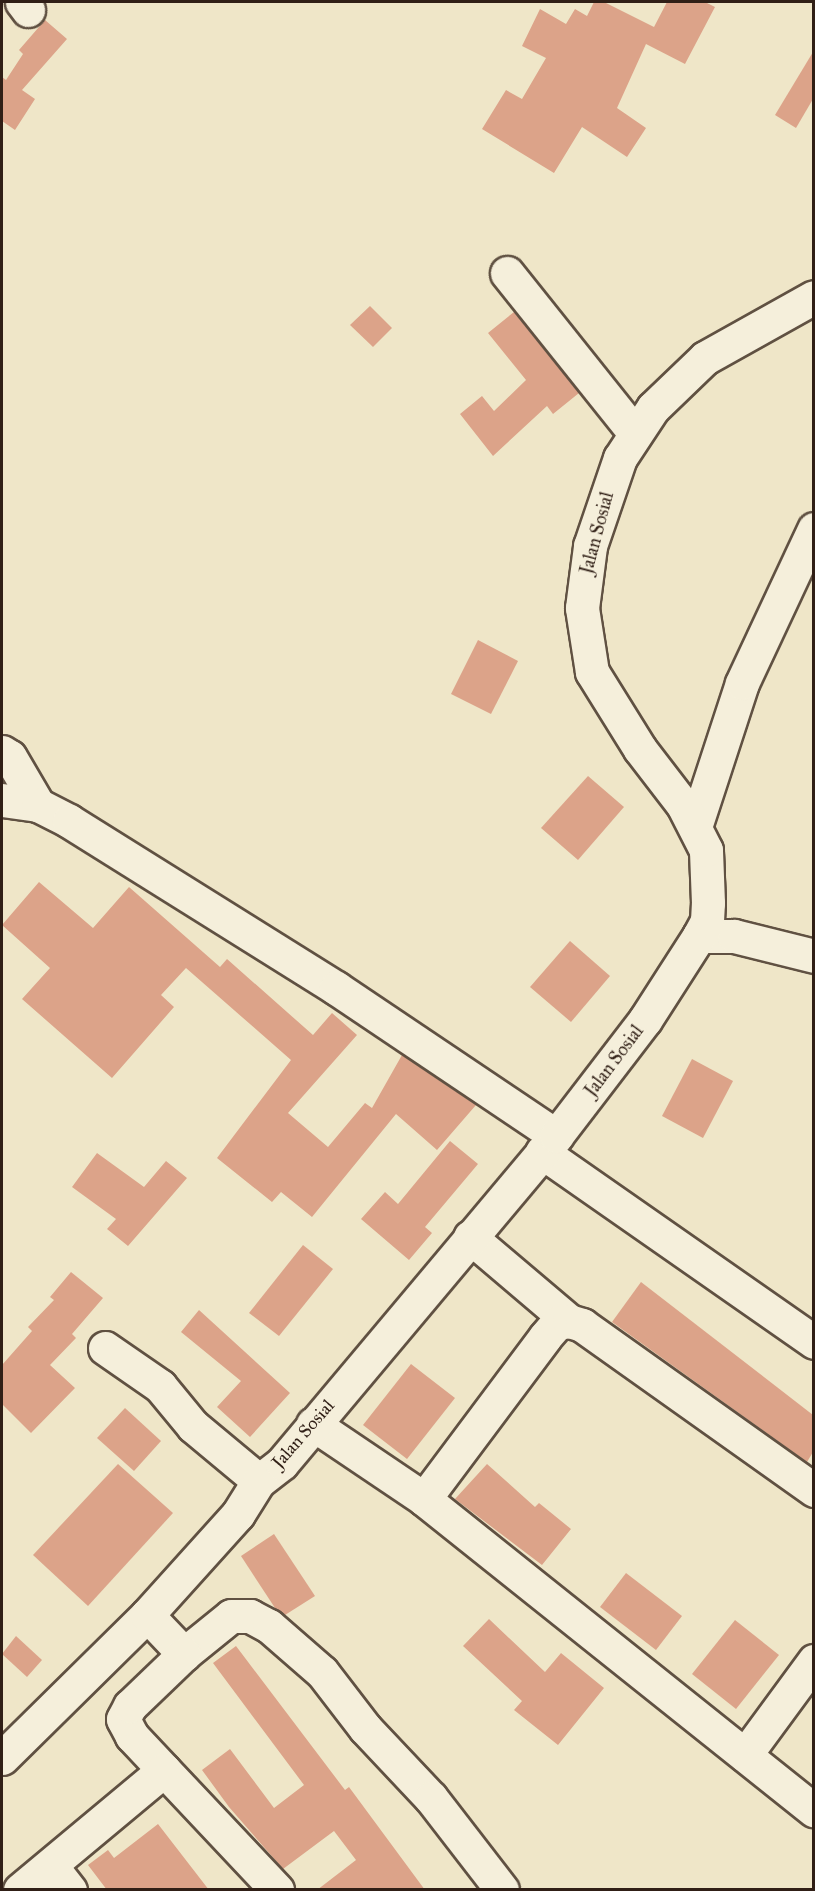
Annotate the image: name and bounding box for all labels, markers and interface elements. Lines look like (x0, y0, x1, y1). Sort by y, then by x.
street label: Jalan Sosial (576, 490, 618, 576)
street label: Jalan Sosial (580, 1021, 648, 1101)
street label: Jalan Sosial (267, 1395, 339, 1473)

